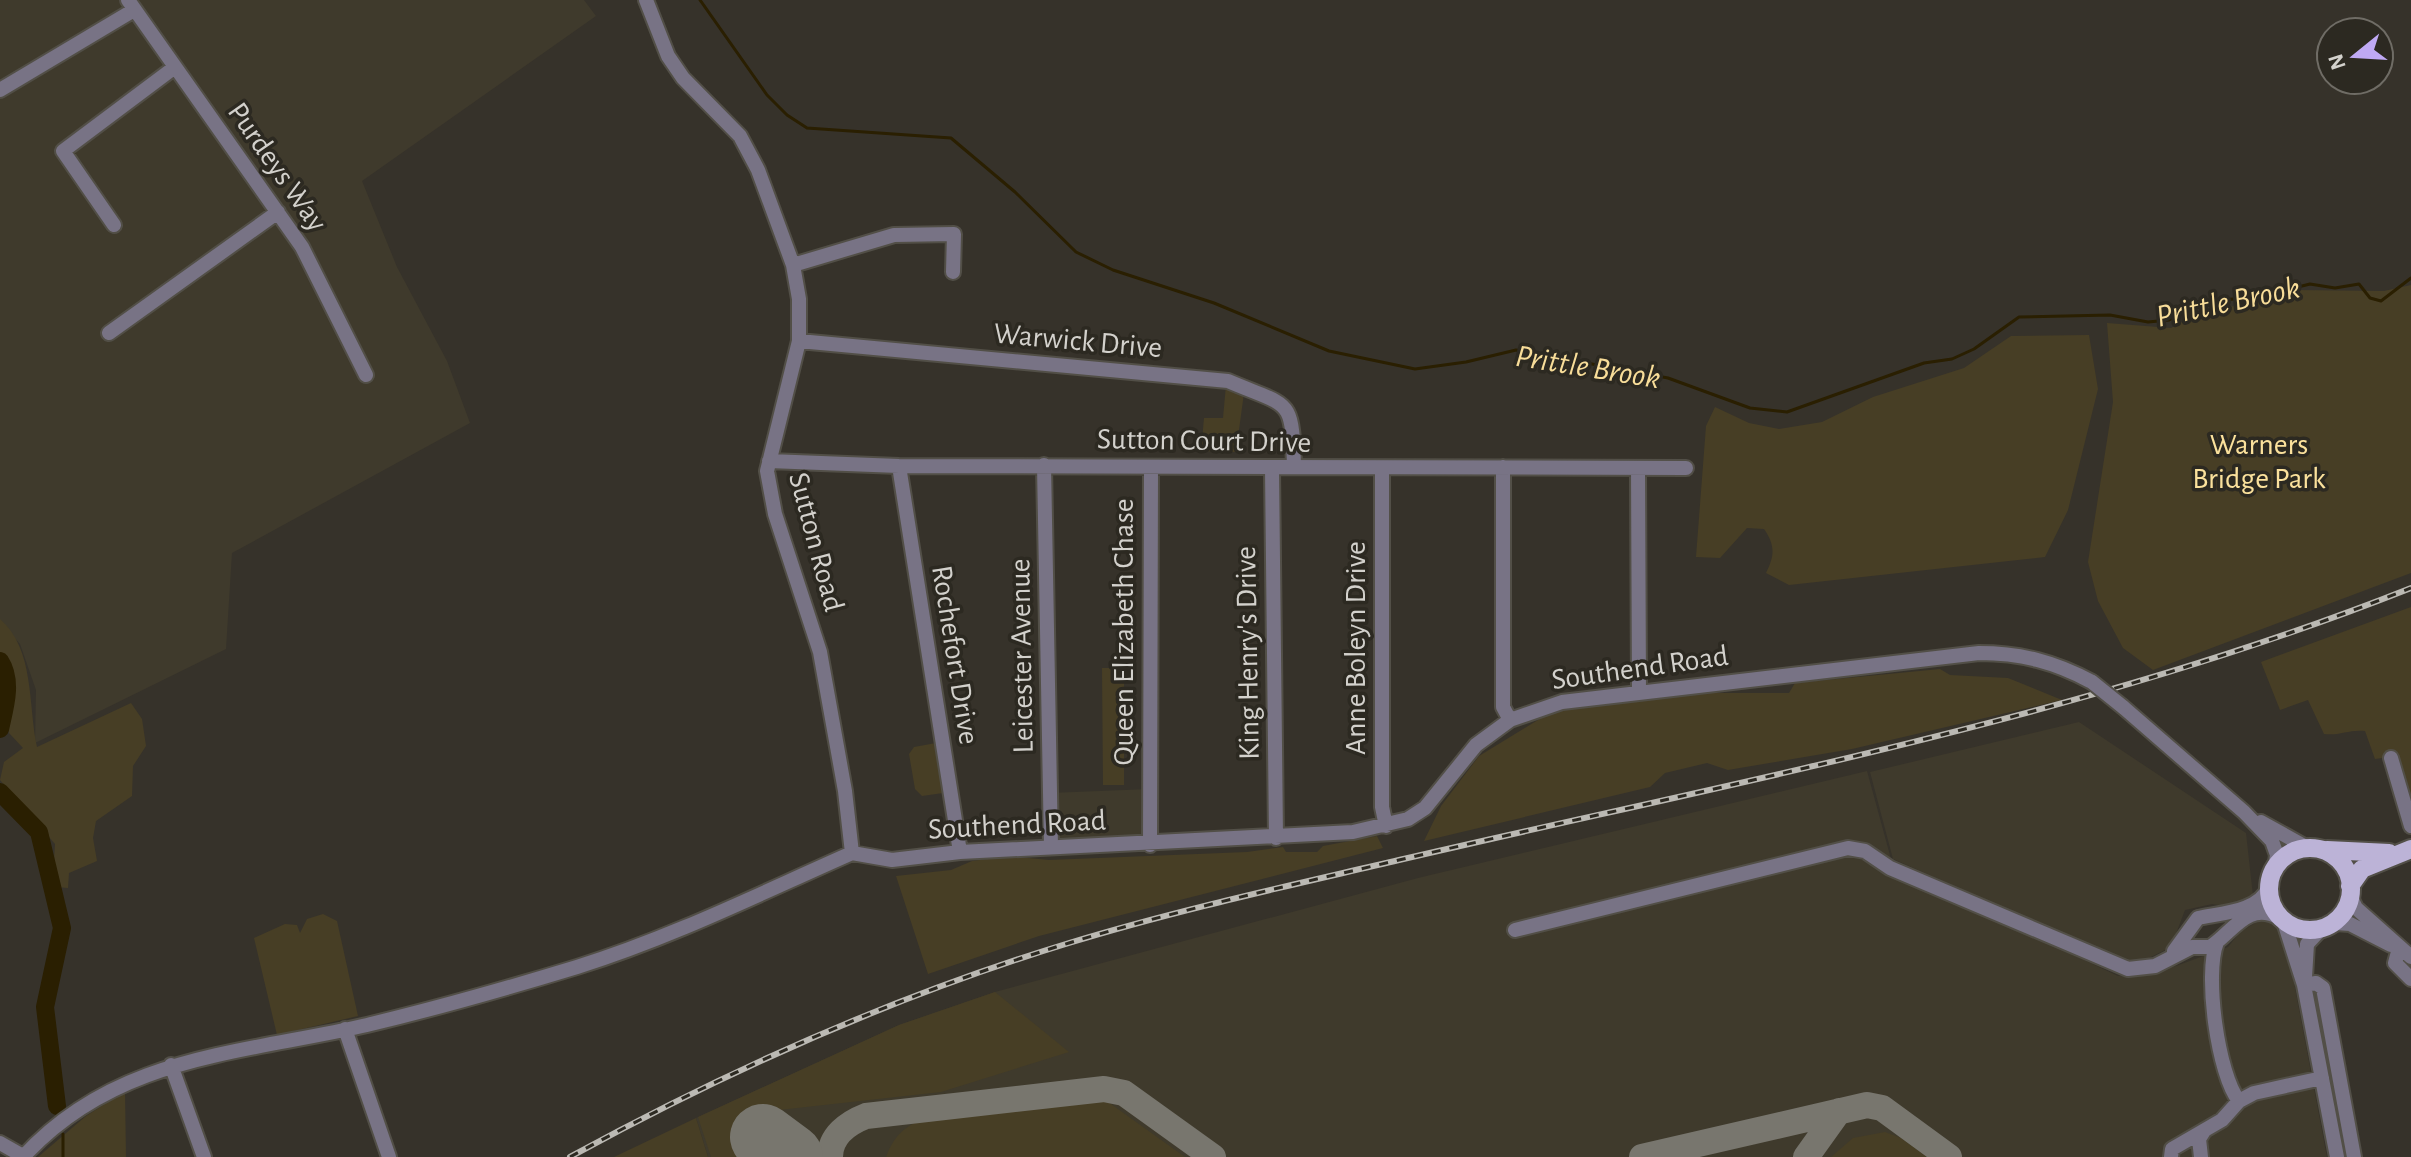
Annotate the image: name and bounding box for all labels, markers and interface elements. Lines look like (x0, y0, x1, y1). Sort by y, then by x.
north arrow (2315, 16, 2395, 96)
text: N (2324, 51, 2350, 73)
street label: Purdeys Way (222, 97, 332, 237)
water label: Prittle Brook (2153, 271, 2303, 333)
street label: Warwick Drive (993, 319, 1163, 363)
water label: Prittle Brook (1513, 340, 1663, 394)
street label: Sutton Court Drive (1097, 424, 1311, 458)
park label: Warners Bridge Park (2192, 430, 2326, 494)
street label: Sutton Road (783, 469, 849, 615)
street label: Queen Elizabeth Chase (1109, 498, 1139, 766)
street label: Anne Boleyn Drive (1341, 541, 1371, 755)
street label: King Henry's Drive (1231, 546, 1265, 760)
street label: Leicester Avenue (1005, 558, 1039, 754)
street label: Rochefort Drive (926, 563, 984, 747)
street label: Southend Road (1550, 641, 1730, 695)
street label: Southend Road (927, 805, 1107, 845)

